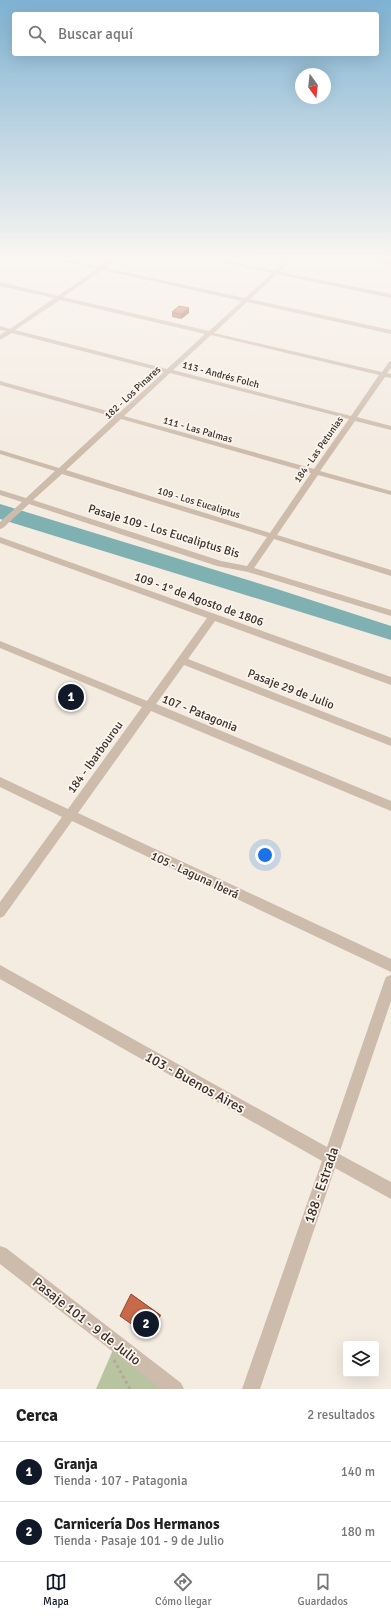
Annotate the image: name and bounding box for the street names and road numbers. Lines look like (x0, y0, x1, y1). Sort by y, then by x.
street label: 113 - Andrés Folch (181, 359, 261, 391)
street label: 182 - Los Pinares (102, 363, 164, 422)
street label: 111 - Las Palmas (162, 414, 234, 446)
street label: 184 - Las Petunias (292, 414, 346, 485)
street label: 109 - Los Eucaliptus (156, 485, 242, 521)
street label: Pasaje 109 - Los Eucaliptus Bis (86, 501, 241, 562)
street label: 109 - 1° de Agosto de 1806 (132, 569, 266, 630)
street label: Pasaje 29 de Julio (245, 666, 336, 713)
street label: 107 - Patagonia (160, 692, 240, 735)
street label: 184 - Ibarbourou (64, 718, 127, 796)
street label: 105 - Laguna Iberá (148, 848, 241, 902)
street label: 103 - Buenos Aires (142, 1048, 248, 1117)
street label: 188 - Estrada (301, 1145, 342, 1225)
street label: Pasaje 101 - 9 de Julio (29, 1274, 144, 1369)

